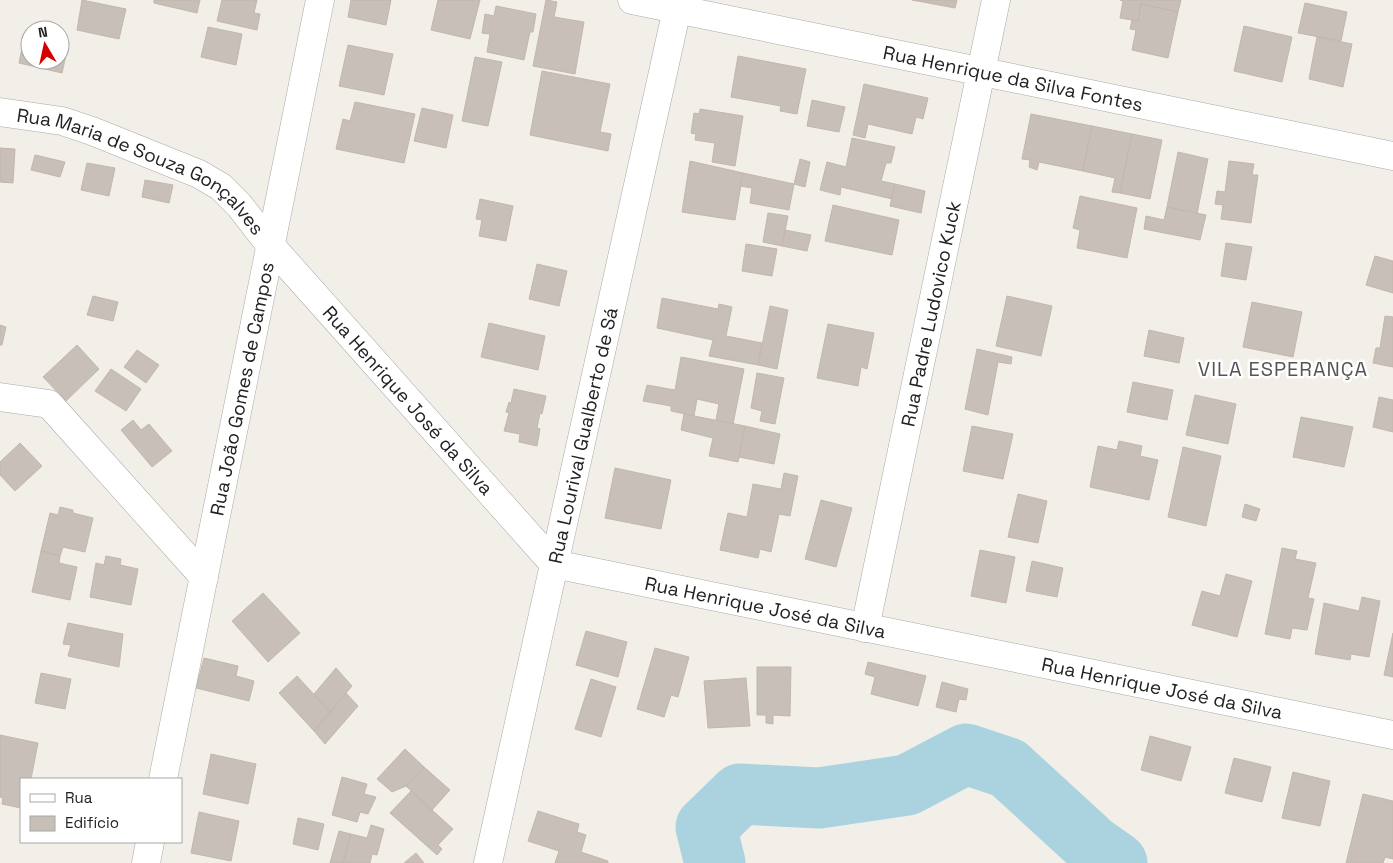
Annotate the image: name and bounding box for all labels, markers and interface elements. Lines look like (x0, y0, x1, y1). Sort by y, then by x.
north arrow (20, 20, 70, 70)
text: N (37, 23, 49, 42)
street label: Rua Henrique da Silva Fontes (881, 39, 1145, 117)
street label: Rua Maria de Souza Gonçalves (15, 102, 270, 240)
street label: Rua Padre Ludovico Kuck (895, 199, 966, 429)
street label: Rua João Gomes de Campos (204, 260, 279, 518)
street label: Rua Henrique José da Silva (317, 300, 499, 500)
street label: Rua Lourival Gualberto de Sá (542, 305, 623, 566)
district label: VILA ESPERANÇA (1198, 356, 1368, 382)
street label: Rua Henrique José da Silva (643, 570, 888, 644)
street label: Rua Henrique José da Silva (1040, 651, 1285, 725)
legend (20, 778, 182, 843)
text: Rua (65, 788, 93, 807)
text: Edifício (65, 813, 119, 832)

